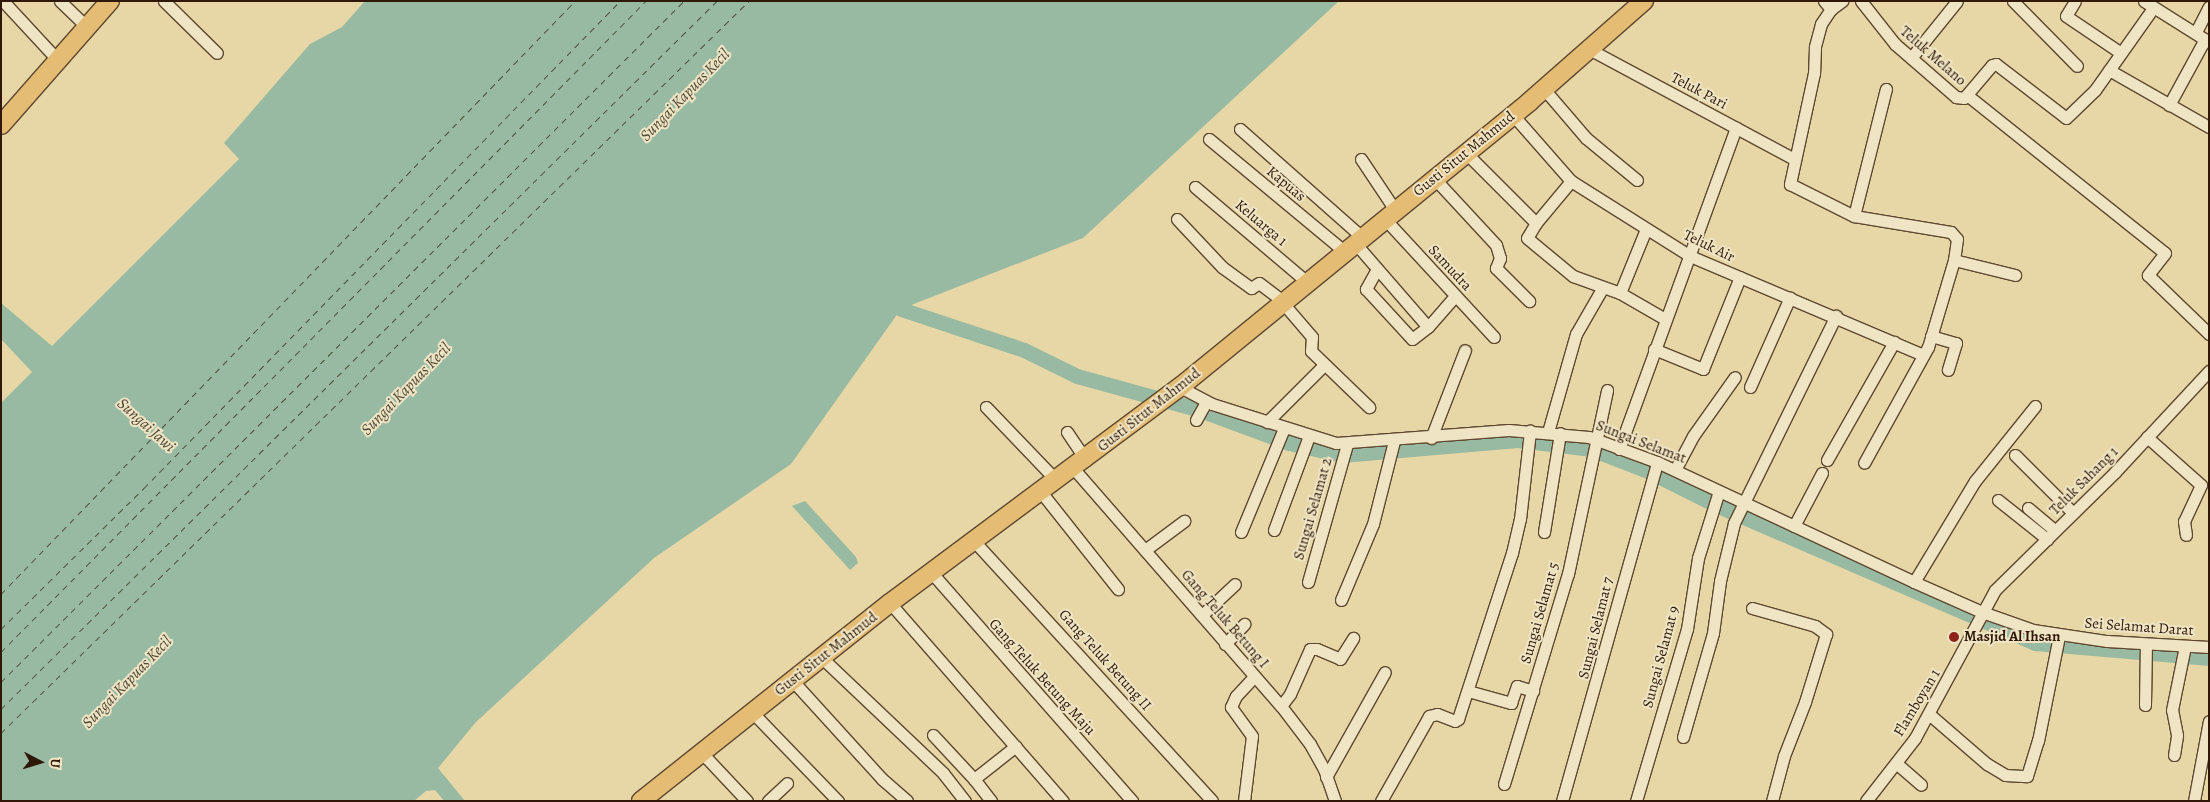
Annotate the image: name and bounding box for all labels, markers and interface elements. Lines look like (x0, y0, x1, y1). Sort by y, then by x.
street label: Teluk Melano (1896, 22, 1970, 90)
water label: Sungai Kapuas Kecil (636, 45, 734, 145)
street label: Teluk Pari (1668, 69, 1730, 113)
street label: Gusti Situt Mahmud (1410, 108, 1518, 200)
street label: Kapuas (1263, 163, 1309, 205)
street label: Keluarga 1 (1231, 196, 1291, 250)
street label: Teluk Air (1680, 226, 1738, 266)
street label: Samudra (1424, 241, 1476, 295)
water label: Sungai Kapuas Kecil (357, 339, 455, 439)
street label: Gusti Situt Mahmud (1094, 364, 1204, 456)
water label: Sungai Jawi (113, 394, 179, 456)
street label: Sungai Selamat (1593, 417, 1689, 467)
street label: Teluk Sahang 1 (2046, 443, 2122, 519)
street label: Sungai Selamat 2 (1290, 456, 1336, 562)
street label: Sungai Selamat 5 (1517, 560, 1563, 666)
street label: Gang Teluk Betung I (1177, 566, 1273, 672)
street label: Sungai Selamat 7 (1575, 575, 1617, 681)
street label: Sungai Selamat 9 (1639, 604, 1683, 710)
street label: Gang Teluk Betung II (1055, 606, 1155, 714)
street label: Gusti Situt Mahmud (771, 608, 881, 700)
street label: Sei Selamat Darat (2084, 614, 2194, 640)
street label: Gang Teluk Betung Maju (985, 615, 1099, 739)
place label: Masjid Al Ihsan (1964, 628, 2060, 646)
marker: Masjid Al Ihsan (1948, 631, 1960, 643)
water label: Sungai Kapuas Kecil (78, 632, 176, 732)
street label: Flamboyan 1 (1890, 666, 1944, 740)
north arrow (15, 737, 65, 787)
text: U (46, 758, 65, 769)

